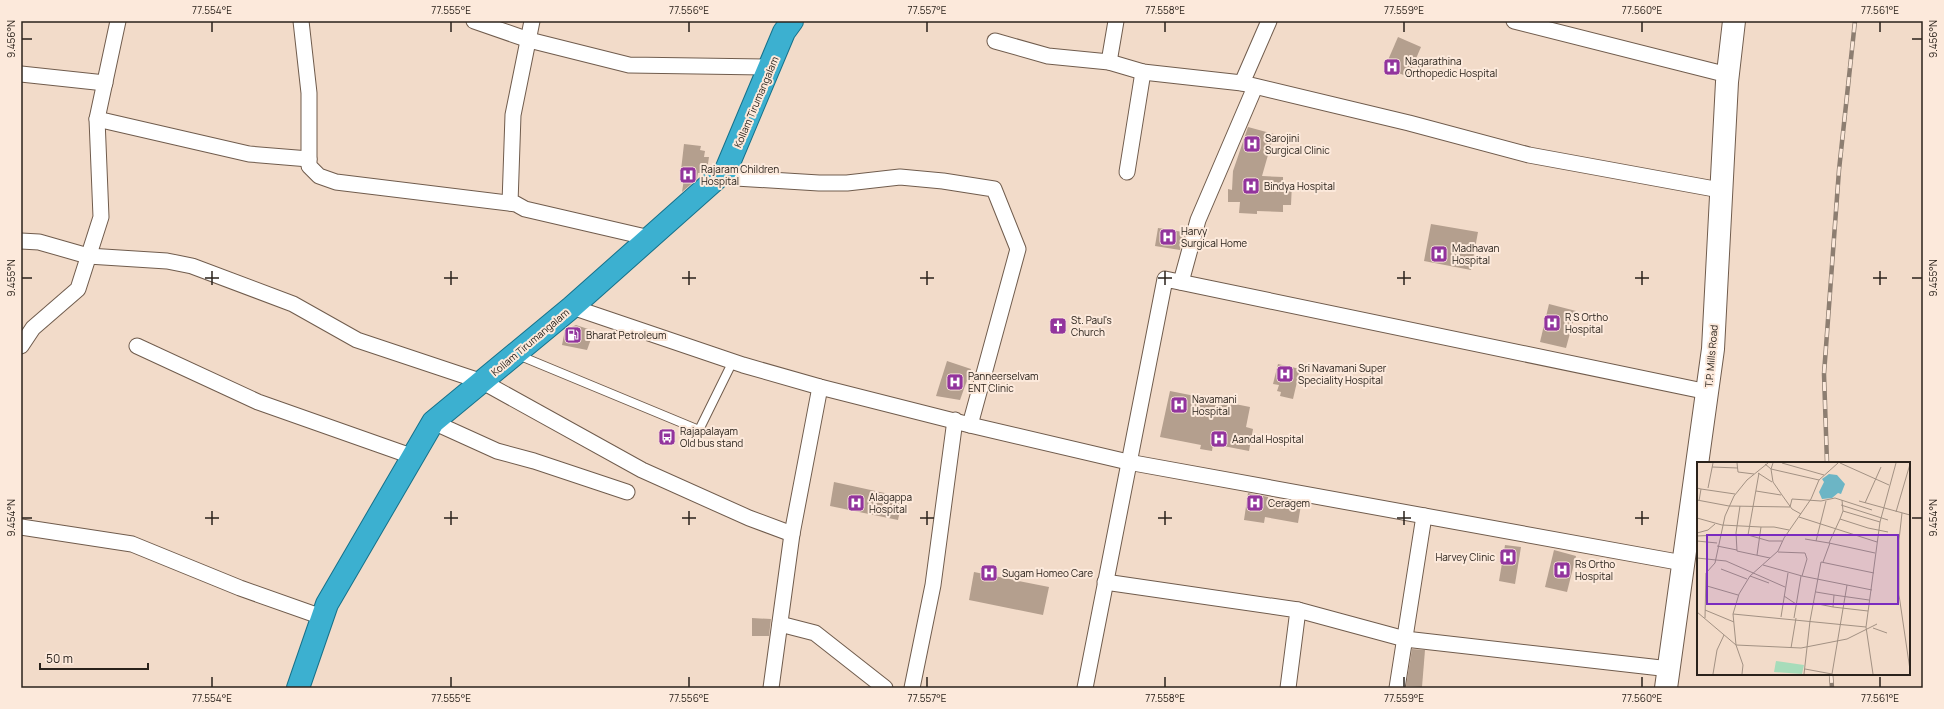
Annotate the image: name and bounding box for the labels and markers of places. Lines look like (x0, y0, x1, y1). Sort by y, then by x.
place label: Nagarathina Orthopedic Hospital (1405, 54, 1497, 80)
hospital icon: Nagarathina Orthopedic Hospital (1382, 57, 1402, 77)
place label: Sarojini Surgical Clinic (1265, 131, 1330, 157)
hospital icon: Sarojini Surgical Clinic (1242, 134, 1262, 154)
place label: Rajaram Children Hospital (701, 162, 779, 188)
hospital icon: Rajaram Children Hospital (678, 165, 698, 185)
hospital icon: Bindya Hospital (1241, 176, 1261, 196)
place label: Bindya Hospital (1264, 179, 1335, 193)
place label: Harvy Surgical Home (1181, 224, 1247, 250)
hospital icon: Harvy Surgical Home (1158, 227, 1178, 247)
place label: Madhavan Hospital (1452, 241, 1500, 267)
hospital icon: Madhavan Hospital (1429, 244, 1449, 264)
place label: R S Ortho Hospital (1565, 310, 1608, 336)
place label: St. Paul's Church (1071, 313, 1112, 339)
hospital icon: R S Ortho Hospital (1542, 313, 1562, 333)
church icon: St. Paul's Church (1048, 316, 1068, 336)
fuel station icon: Bharat Petroleum (563, 325, 583, 345)
place label: Bharat Petroleum (586, 328, 666, 342)
place label: Sri Navamani Super Speciality Hospital (1298, 361, 1387, 387)
hospital icon: Sri Navamani Super Speciality Hospital (1275, 364, 1295, 384)
place label: Panneerselvam ENT Clinic (968, 369, 1039, 395)
hospital icon: Panneerselvam ENT Clinic (945, 372, 965, 392)
place label: Navamani Hospital (1192, 392, 1237, 418)
hospital icon: Navamani Hospital (1169, 395, 1189, 415)
place label: Rajapalayam Old bus stand (680, 424, 743, 450)
bus stop icon: Rajapalayam Old bus stand (657, 427, 677, 447)
hospital icon: Aandal Hospital (1209, 429, 1229, 449)
place label: Aandal Hospital (1232, 432, 1304, 446)
place label: Alagappa Hospital (869, 490, 912, 516)
hospital icon: Alagappa Hospital (846, 493, 866, 513)
hospital icon: Ceragem (1245, 493, 1265, 513)
place label: Ceragem (1268, 496, 1310, 510)
hospital icon: Harvey Clinic (1498, 547, 1518, 567)
place label: Harvey Clinic (1435, 550, 1495, 564)
place label: Rs Ortho Hospital (1575, 557, 1615, 583)
hospital icon: Rs Ortho Hospital (1552, 560, 1572, 580)
hospital icon: Sugam Homeo Care (979, 563, 999, 583)
place label: Sugam Homeo Care (1002, 566, 1093, 580)

